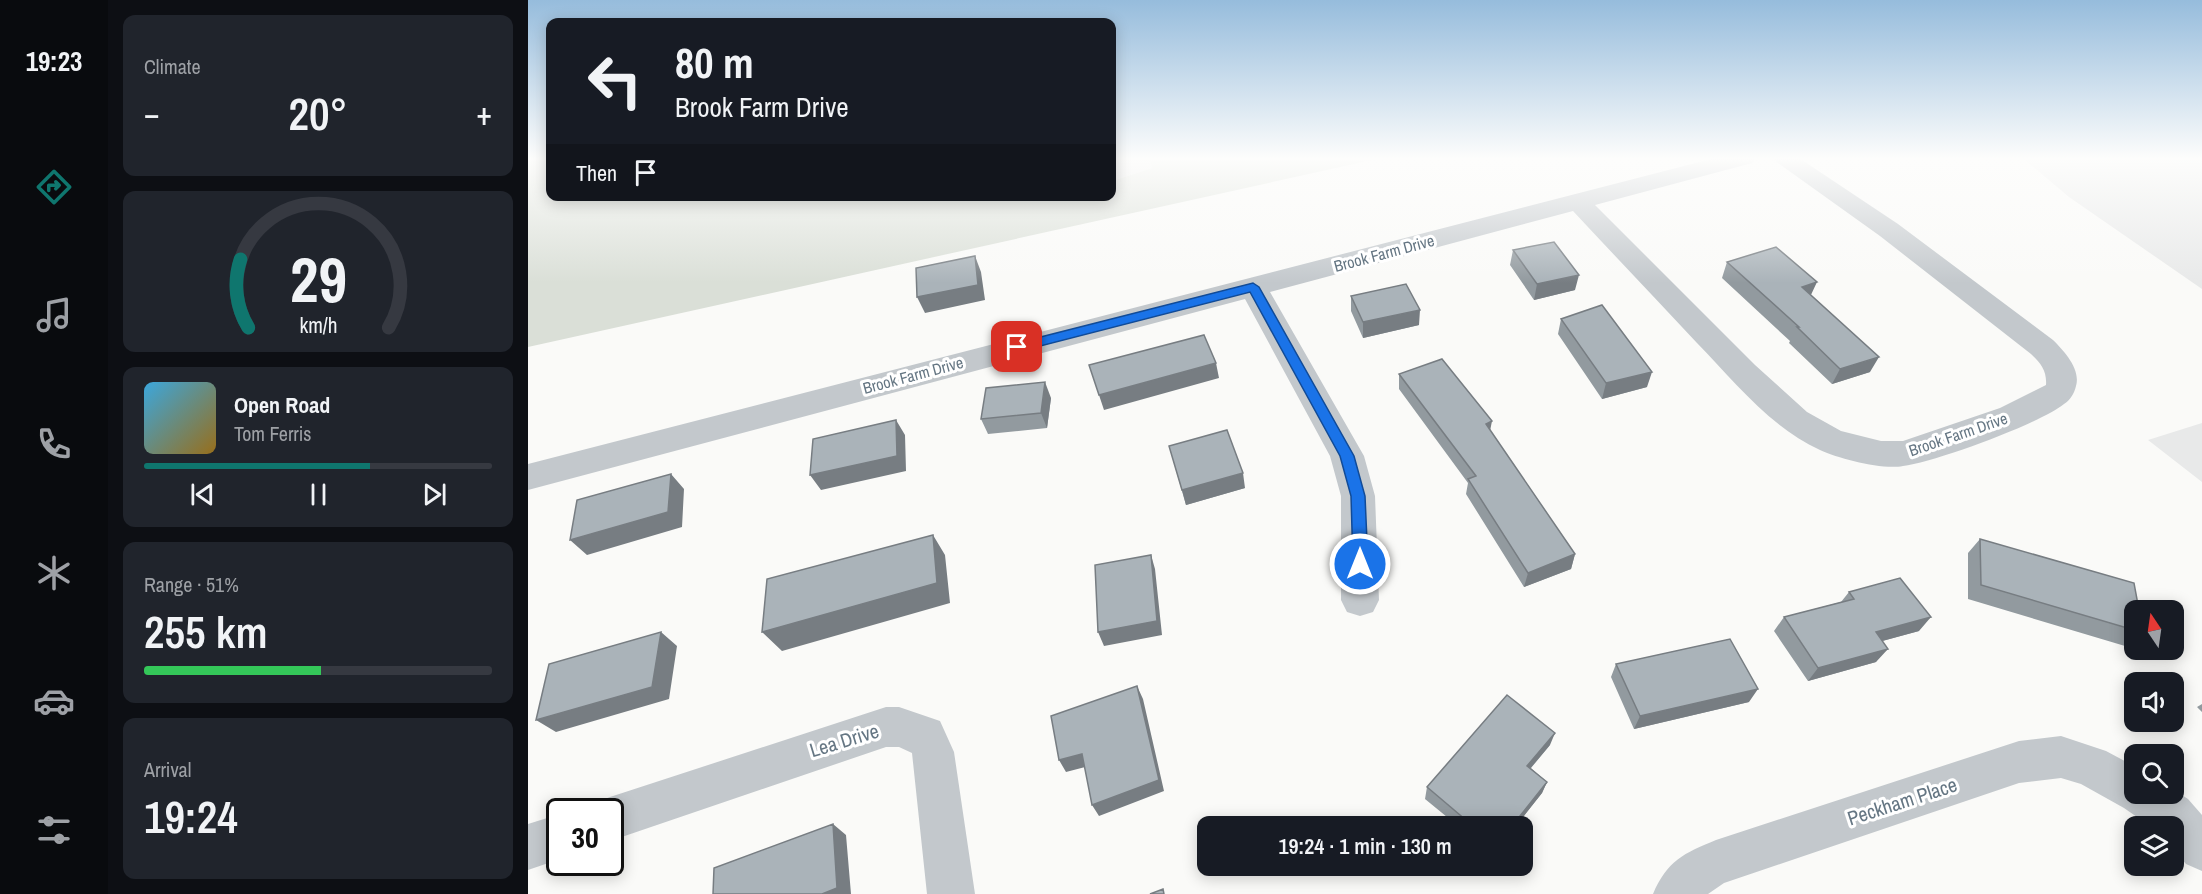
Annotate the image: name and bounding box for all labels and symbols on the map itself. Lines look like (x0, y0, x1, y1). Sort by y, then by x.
street label: Brook Farm Drive (1331, 229, 1437, 277)
pin (991, 321, 1042, 372)
street label: Brook Farm Drive (860, 351, 966, 399)
street label: Brook Farm Drive (1906, 407, 2010, 461)
position arrow (1328, 532, 1392, 596)
north arrow (2124, 600, 2184, 660)
street label: Lea Drive (806, 717, 882, 763)
street label: Peckham Place (1844, 771, 1960, 831)
speed limit sign: 30 (546, 798, 624, 876)

